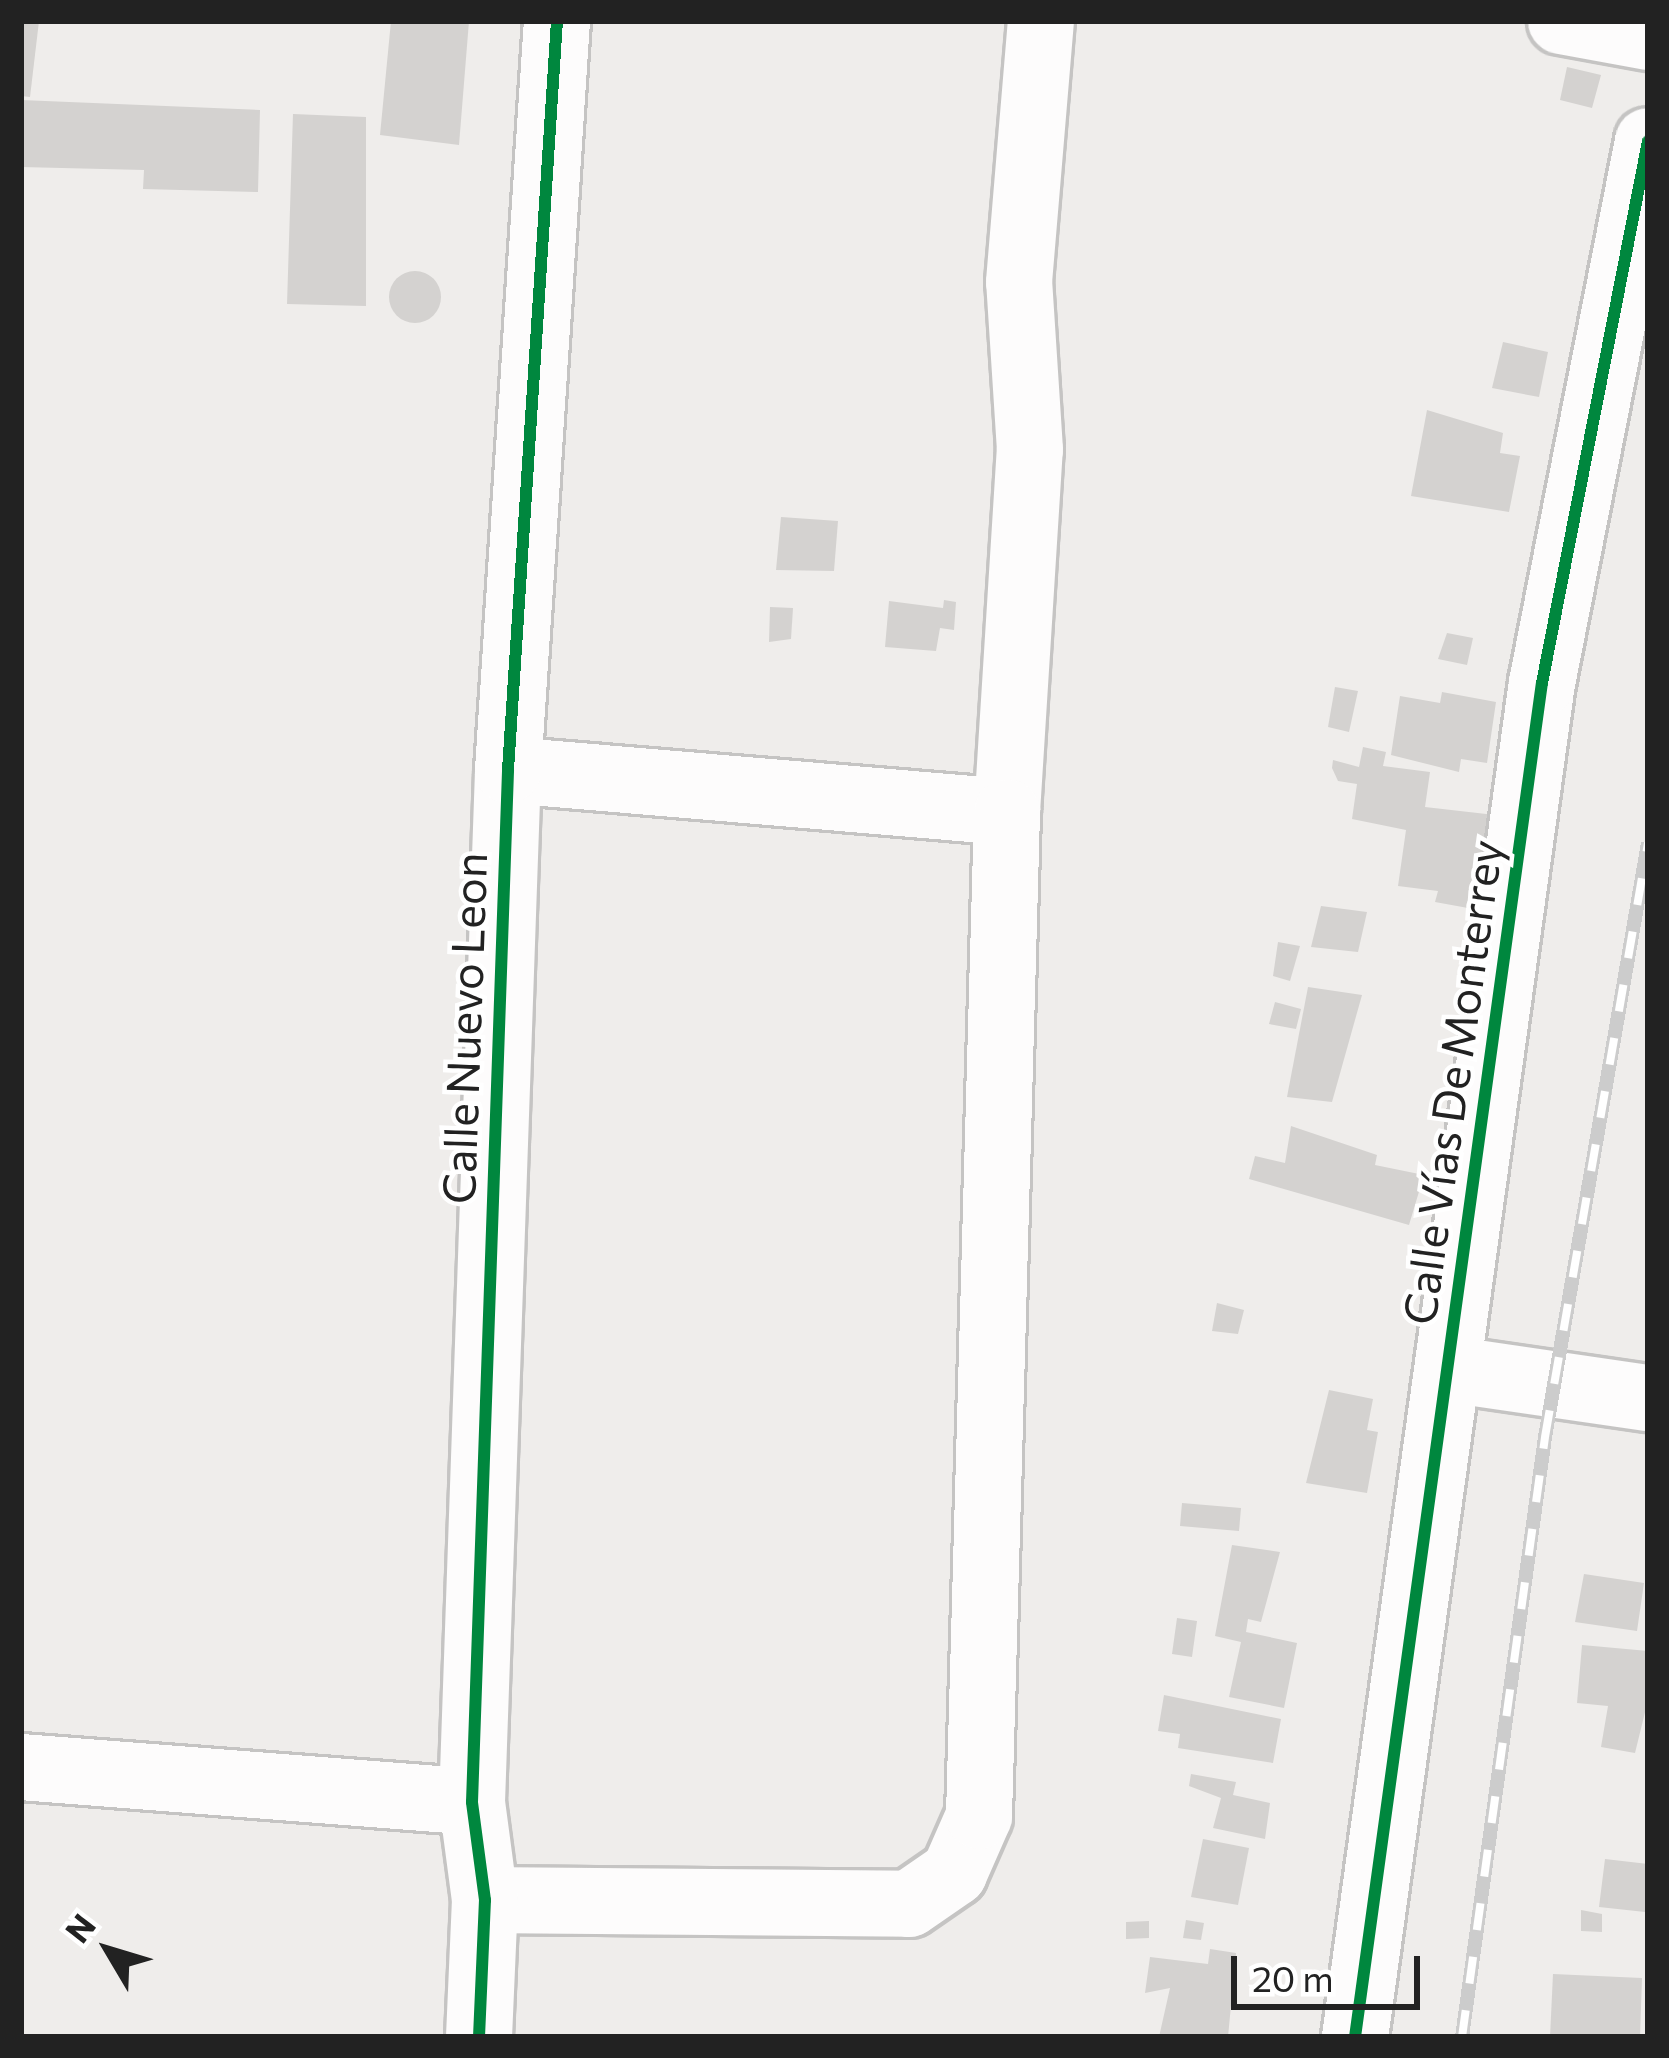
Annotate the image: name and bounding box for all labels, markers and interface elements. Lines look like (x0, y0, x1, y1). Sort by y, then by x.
street label: Calle Vías De Monterrey (1390, 836, 1512, 1328)
street label: Calle Nuevo Leon (430, 851, 496, 1205)
north arrow (48, 1890, 168, 2010)
text: N (55, 1905, 103, 1950)
scale bar (1237, 1932, 1426, 2006)
text: 20 m (1252, 1955, 1334, 1999)

